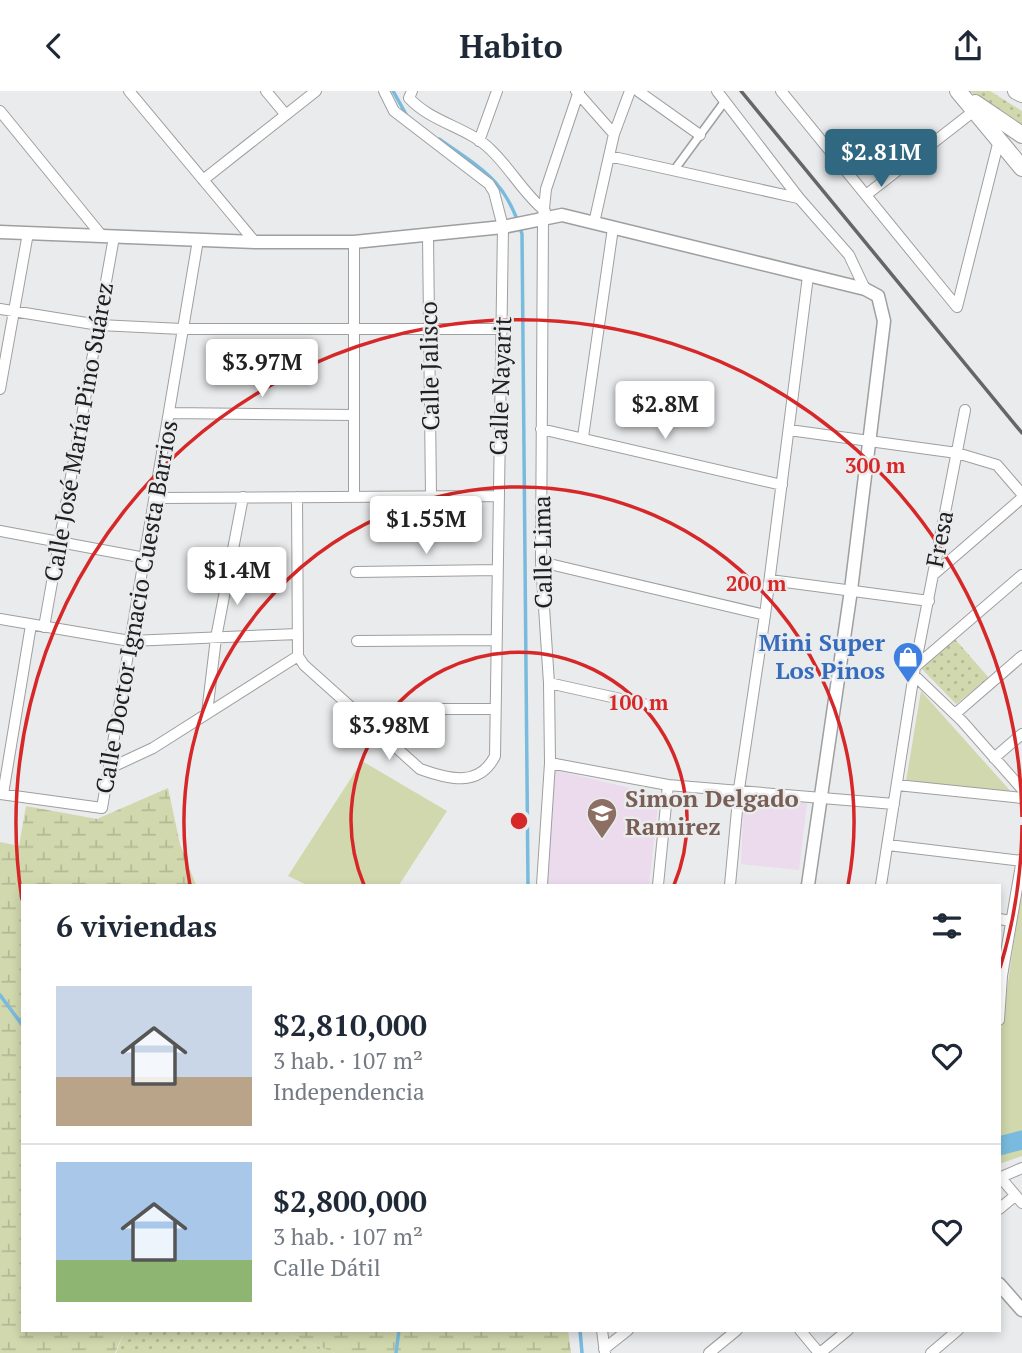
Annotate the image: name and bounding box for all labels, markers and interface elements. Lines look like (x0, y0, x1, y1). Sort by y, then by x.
text: Habito (459, 25, 563, 67)
icon: back (35, 27, 73, 65)
icon: share (949, 27, 987, 65)
pin: $2.81M (824, 129, 938, 189)
text: $2.81M (841, 136, 921, 167)
street label: Calle José María Pino Suárez (36, 280, 120, 584)
street label: Calle Jalisco (412, 301, 446, 431)
street label: Calle Nayarit (482, 316, 518, 456)
pin: $3.97M (205, 339, 319, 399)
text: $3.97M (222, 346, 302, 377)
pin: $2.8M (616, 381, 714, 441)
text: $2.8M (631, 388, 699, 419)
street label: Calle Doctor Ignacio Cuesta Barrios (87, 418, 185, 796)
text: 300 m (845, 451, 906, 479)
street label: Calle Lima (525, 495, 559, 609)
pin: $1.55M (369, 497, 483, 556)
text: $1.55M (386, 503, 466, 534)
street label: Fresa (918, 508, 960, 570)
pin: $1.4M (188, 547, 286, 607)
text: $1.4M (203, 554, 271, 585)
text: 200 m (726, 569, 787, 597)
place label: Mini Super Los Pinos (759, 626, 886, 686)
shop icon: Mini Super Los Pinos (891, 640, 925, 684)
text: 100 m (608, 688, 669, 716)
pin: $3.98M (332, 703, 446, 762)
text: $3.98M (349, 709, 429, 740)
place label: Simon Delgado Ramirez (625, 782, 799, 842)
school or university icon: Simon Delgado Ramirez (585, 796, 619, 840)
centre of rings (507, 809, 531, 833)
text: 6 viviendas (56, 906, 217, 946)
icon: filters (928, 907, 966, 945)
text: $2,810,000 (273, 1005, 427, 1045)
icon: home (112, 1014, 196, 1098)
icon: heart (928, 1037, 966, 1075)
text: 3 hab. · 107 m² (273, 1045, 423, 1076)
text: Independencia (273, 1076, 425, 1107)
text: $2,800,000 (273, 1181, 427, 1221)
icon: home (112, 1190, 196, 1274)
icon: heart (928, 1213, 966, 1251)
text: 3 hab. · 107 m² (273, 1221, 423, 1252)
text: Calle Dátil (273, 1252, 381, 1283)

